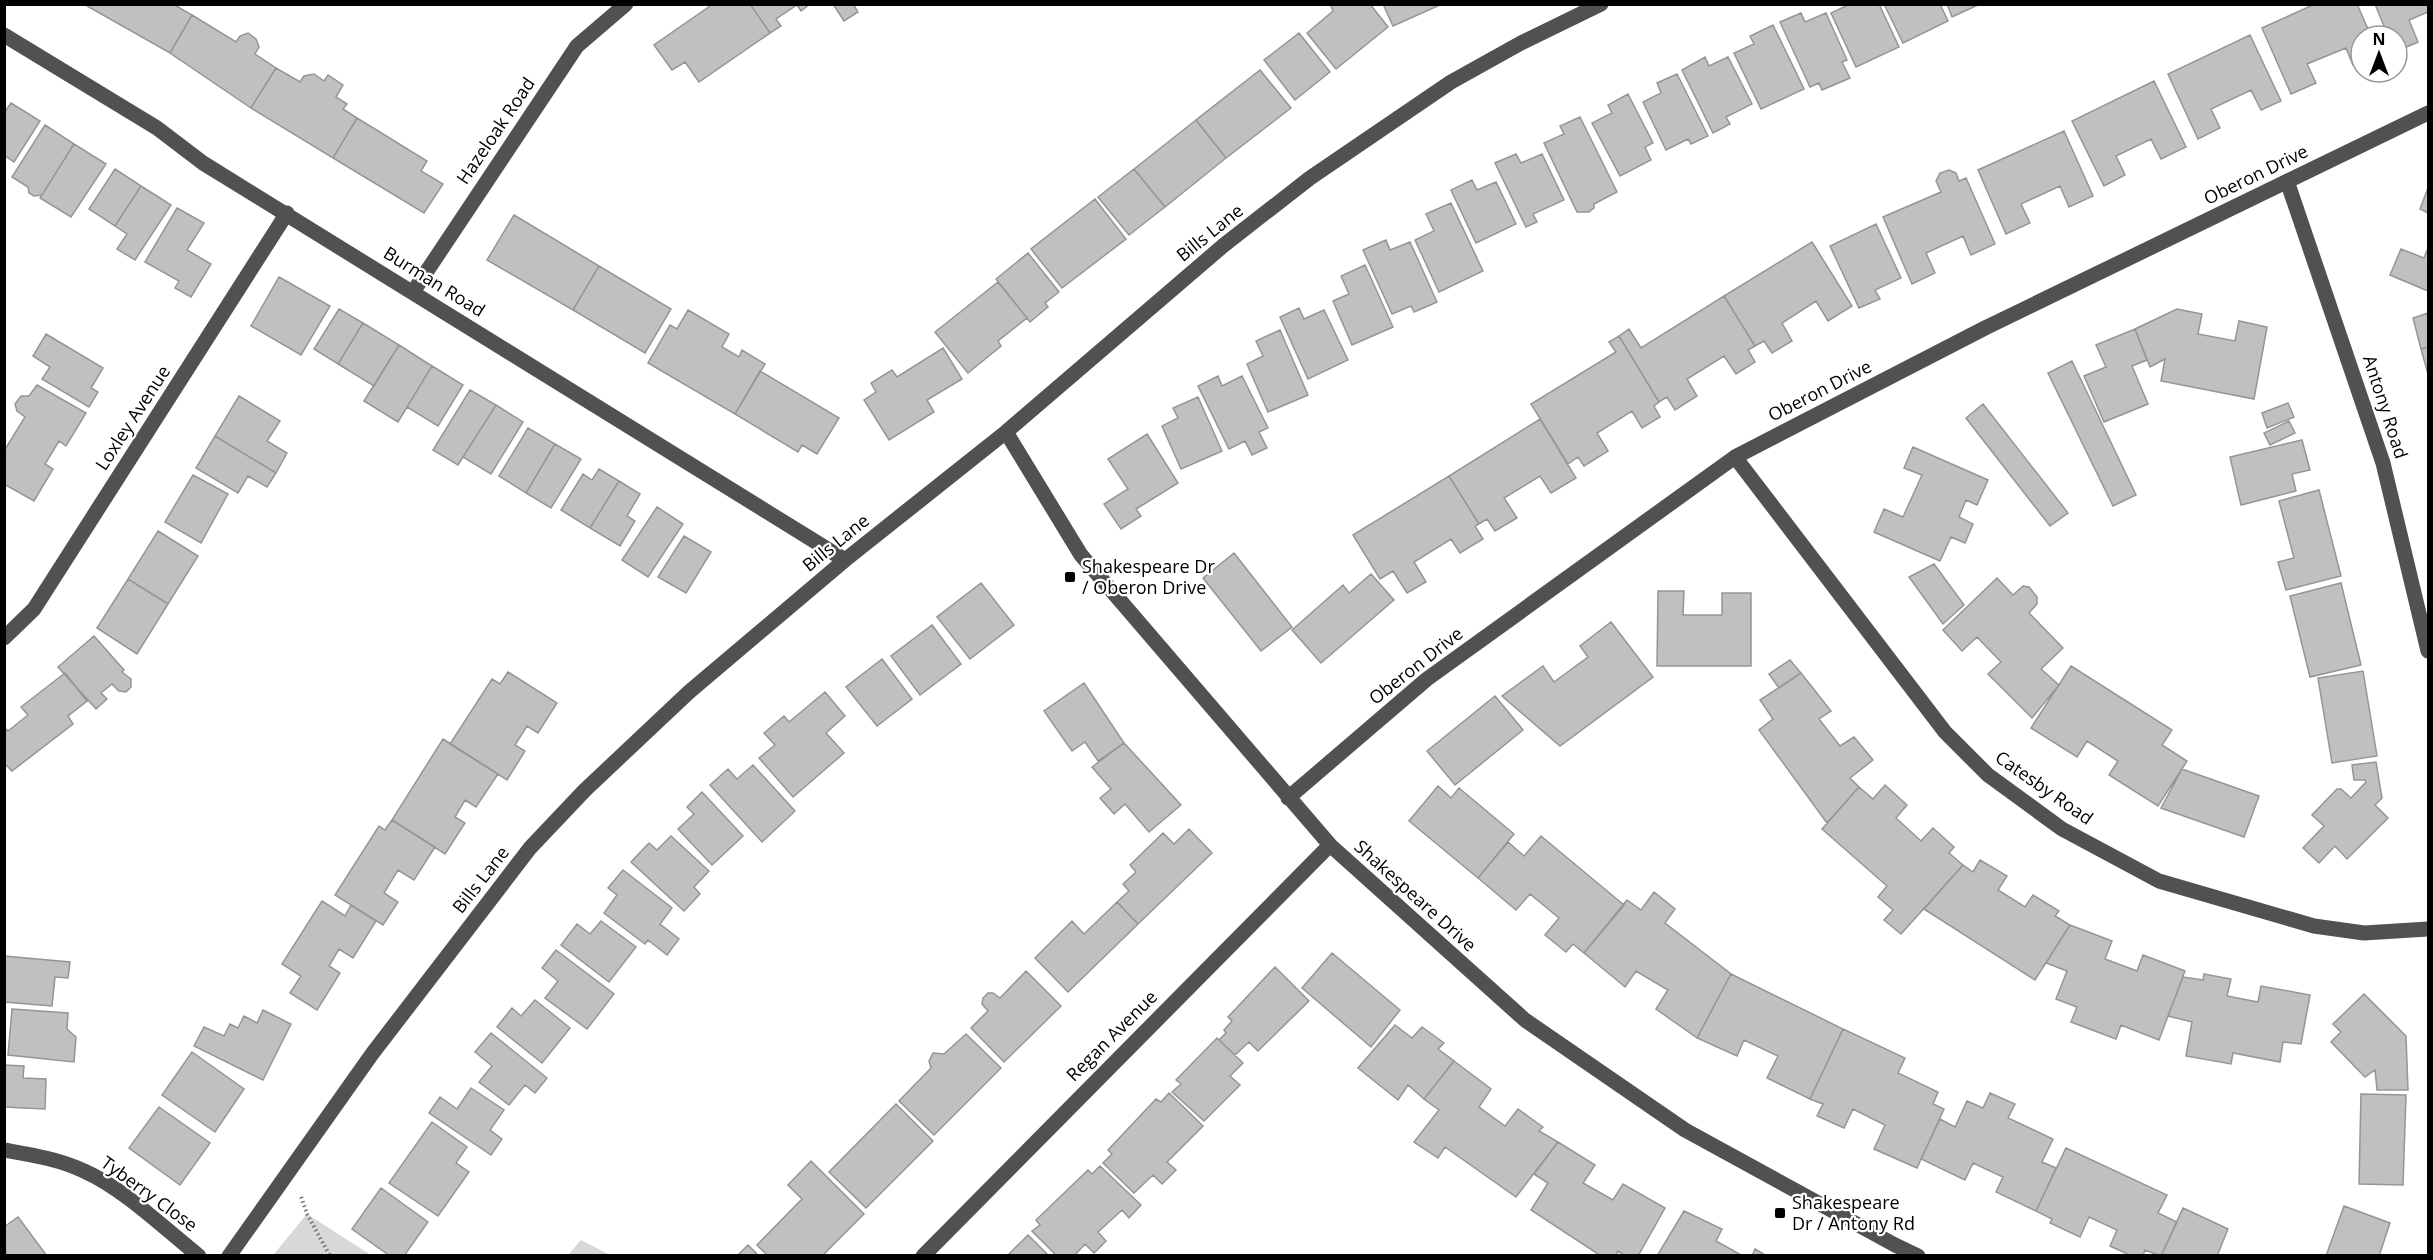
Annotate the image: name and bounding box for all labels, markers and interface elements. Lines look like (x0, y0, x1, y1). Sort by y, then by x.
north arrow (2349, 24, 2409, 84)
text: N (2372, 28, 2386, 50)
street label: Hazeloak Road (450, 72, 540, 189)
street label: Oberon Drive (2199, 139, 2312, 210)
street label: Bills Lane (1171, 198, 1248, 266)
street label: Burman Road (379, 240, 490, 322)
street label: Antony Road (2358, 352, 2414, 461)
street label: Oberon Drive (1764, 354, 1875, 426)
street label: Loxley Avenue (89, 360, 175, 475)
street label: Bills Lane (797, 508, 874, 576)
place label: Shakespeare Dr / Oberon Drive (1082, 554, 1215, 599)
marker: Shakespeare Dr / Oberon Drive (1063, 570, 1077, 584)
street label: Oberon Drive (1363, 621, 1467, 709)
street label: Catesby Road (1991, 745, 2098, 830)
street label: Shakespeare Drive (1350, 834, 1482, 956)
street label: Bills Lane (446, 841, 514, 918)
street label: Regan Avenue (1061, 985, 1162, 1086)
street label: Tyberry Close (96, 1150, 203, 1236)
place label: Shakespeare Dr / Antony Rd (1792, 1190, 1915, 1235)
marker: Shakespeare Dr / Antony Rd (1773, 1206, 1787, 1220)

